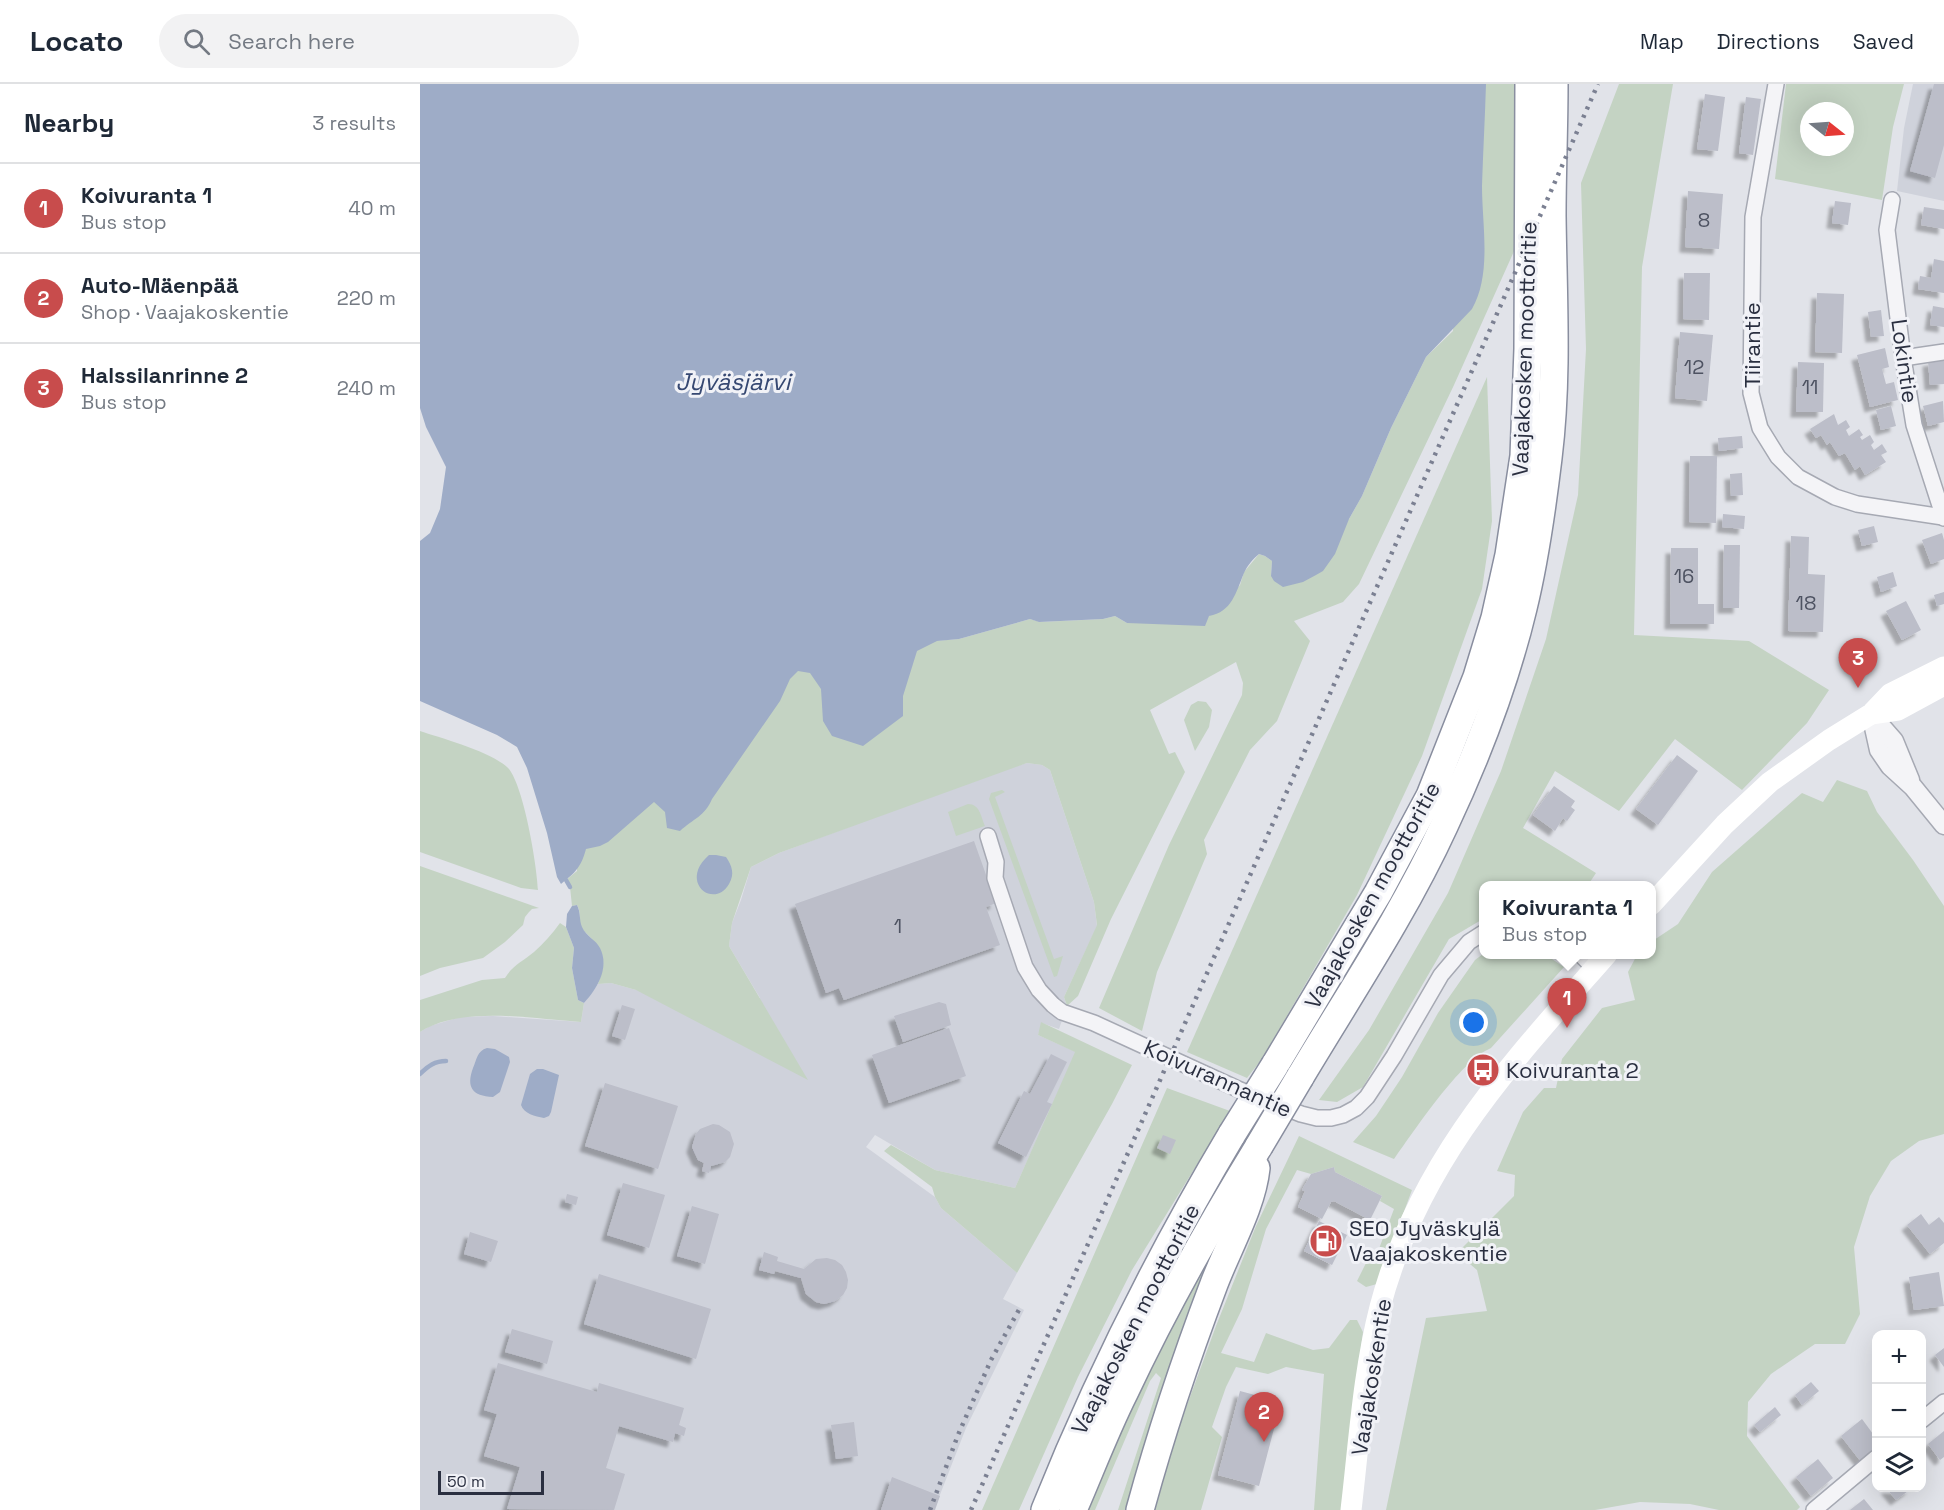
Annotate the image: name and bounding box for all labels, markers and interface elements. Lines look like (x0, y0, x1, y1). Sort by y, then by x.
search box (159, 14, 579, 68)
text: Locato (30, 23, 123, 59)
icon: search (180, 25, 213, 58)
text: Search here (228, 27, 355, 55)
text: Map (1640, 28, 1684, 55)
text: Directions (1717, 28, 1820, 55)
text: Saved (1853, 28, 1914, 55)
north arrow (1800, 102, 1854, 156)
text: Nearby (24, 106, 114, 140)
text: 3 results (312, 110, 396, 136)
text: Koivuranta 1 (81, 181, 212, 209)
text: 1 (39, 195, 48, 221)
text: 40 m (348, 195, 396, 221)
house number: 8 (1698, 207, 1710, 233)
text: Bus stop (81, 209, 167, 235)
street label: Vaajakosken moottoritie (1506, 221, 1542, 477)
text: Auto-Mäenpää (81, 271, 239, 299)
text: 2 (38, 285, 49, 311)
text: 220 m (337, 285, 396, 311)
text: Shop · Vaajakoskentie (81, 299, 289, 325)
street label: Tiirantie (1738, 302, 1766, 388)
street label: Lokintie (1885, 317, 1925, 405)
house number: 12 (1684, 354, 1704, 380)
text: Halssilanrinne 2 (81, 361, 248, 389)
water label: Jyväsjärvi (676, 366, 794, 397)
house number: 11 (1802, 374, 1818, 400)
text: 3 (37, 375, 50, 401)
text: 240 m (337, 375, 396, 401)
text: Bus stop (81, 389, 167, 415)
house number: 16 (1674, 563, 1694, 589)
house number: 18 (1796, 590, 1816, 616)
pin: 3 (1838, 638, 1878, 688)
street label: Vaajakosken moottoritie (1298, 777, 1446, 1013)
popup (1479, 881, 1656, 959)
text: Koivuranta 1 (1502, 893, 1633, 921)
house number: 1 (894, 913, 902, 939)
text: Bus stop (1502, 921, 1588, 947)
pin: 1 (1548, 978, 1586, 1028)
your location (1459, 1008, 1488, 1037)
street label: Koivurannantie (1140, 1033, 1296, 1123)
bus stop icon: Koivuranta 2 (1465, 1052, 1501, 1088)
place label: Koivuranta 2 (1506, 1056, 1639, 1084)
street label: Vaajakosken moottoritie (1065, 1199, 1205, 1439)
place label: SEO Jyväskylä Vaajakoskentie (1349, 1214, 1508, 1267)
fuel station icon: SEO Jyväskylä Vaajakoskentie (1308, 1223, 1344, 1259)
street label: Vaajakoskentie (1345, 1296, 1397, 1458)
map controls (1872, 1330, 1926, 1492)
button: + (1872, 1330, 1926, 1384)
button: − (1872, 1384, 1926, 1438)
pin: 2 (1244, 1392, 1284, 1442)
button: layers (1872, 1438, 1926, 1492)
scale bar (438, 1468, 544, 1496)
text: 50 m (447, 1471, 485, 1492)

